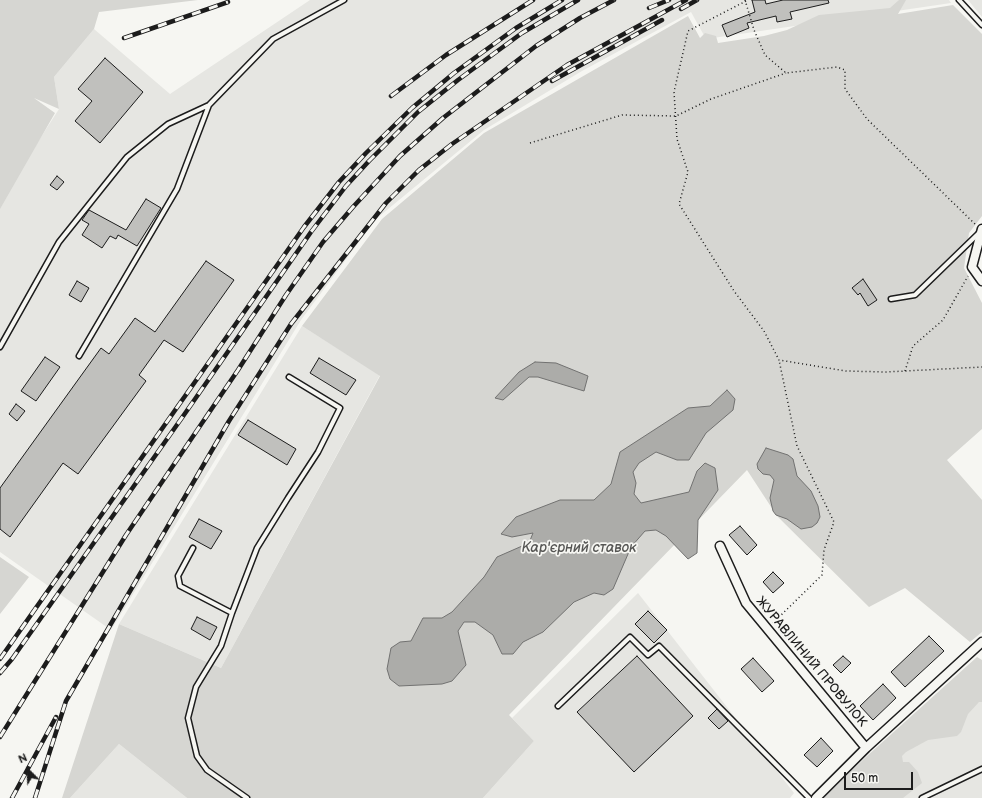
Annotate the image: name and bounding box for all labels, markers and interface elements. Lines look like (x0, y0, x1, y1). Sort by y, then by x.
water label: Кар'єрний ставок (522, 540, 636, 556)
street label: ЖУРАВЛИНИЙ ПРОВУЛОК (752, 594, 870, 730)
north arrow (8, 750, 48, 790)
text: N (16, 751, 29, 766)
scale bar (846, 764, 915, 790)
text: 50 m (851, 771, 878, 786)

